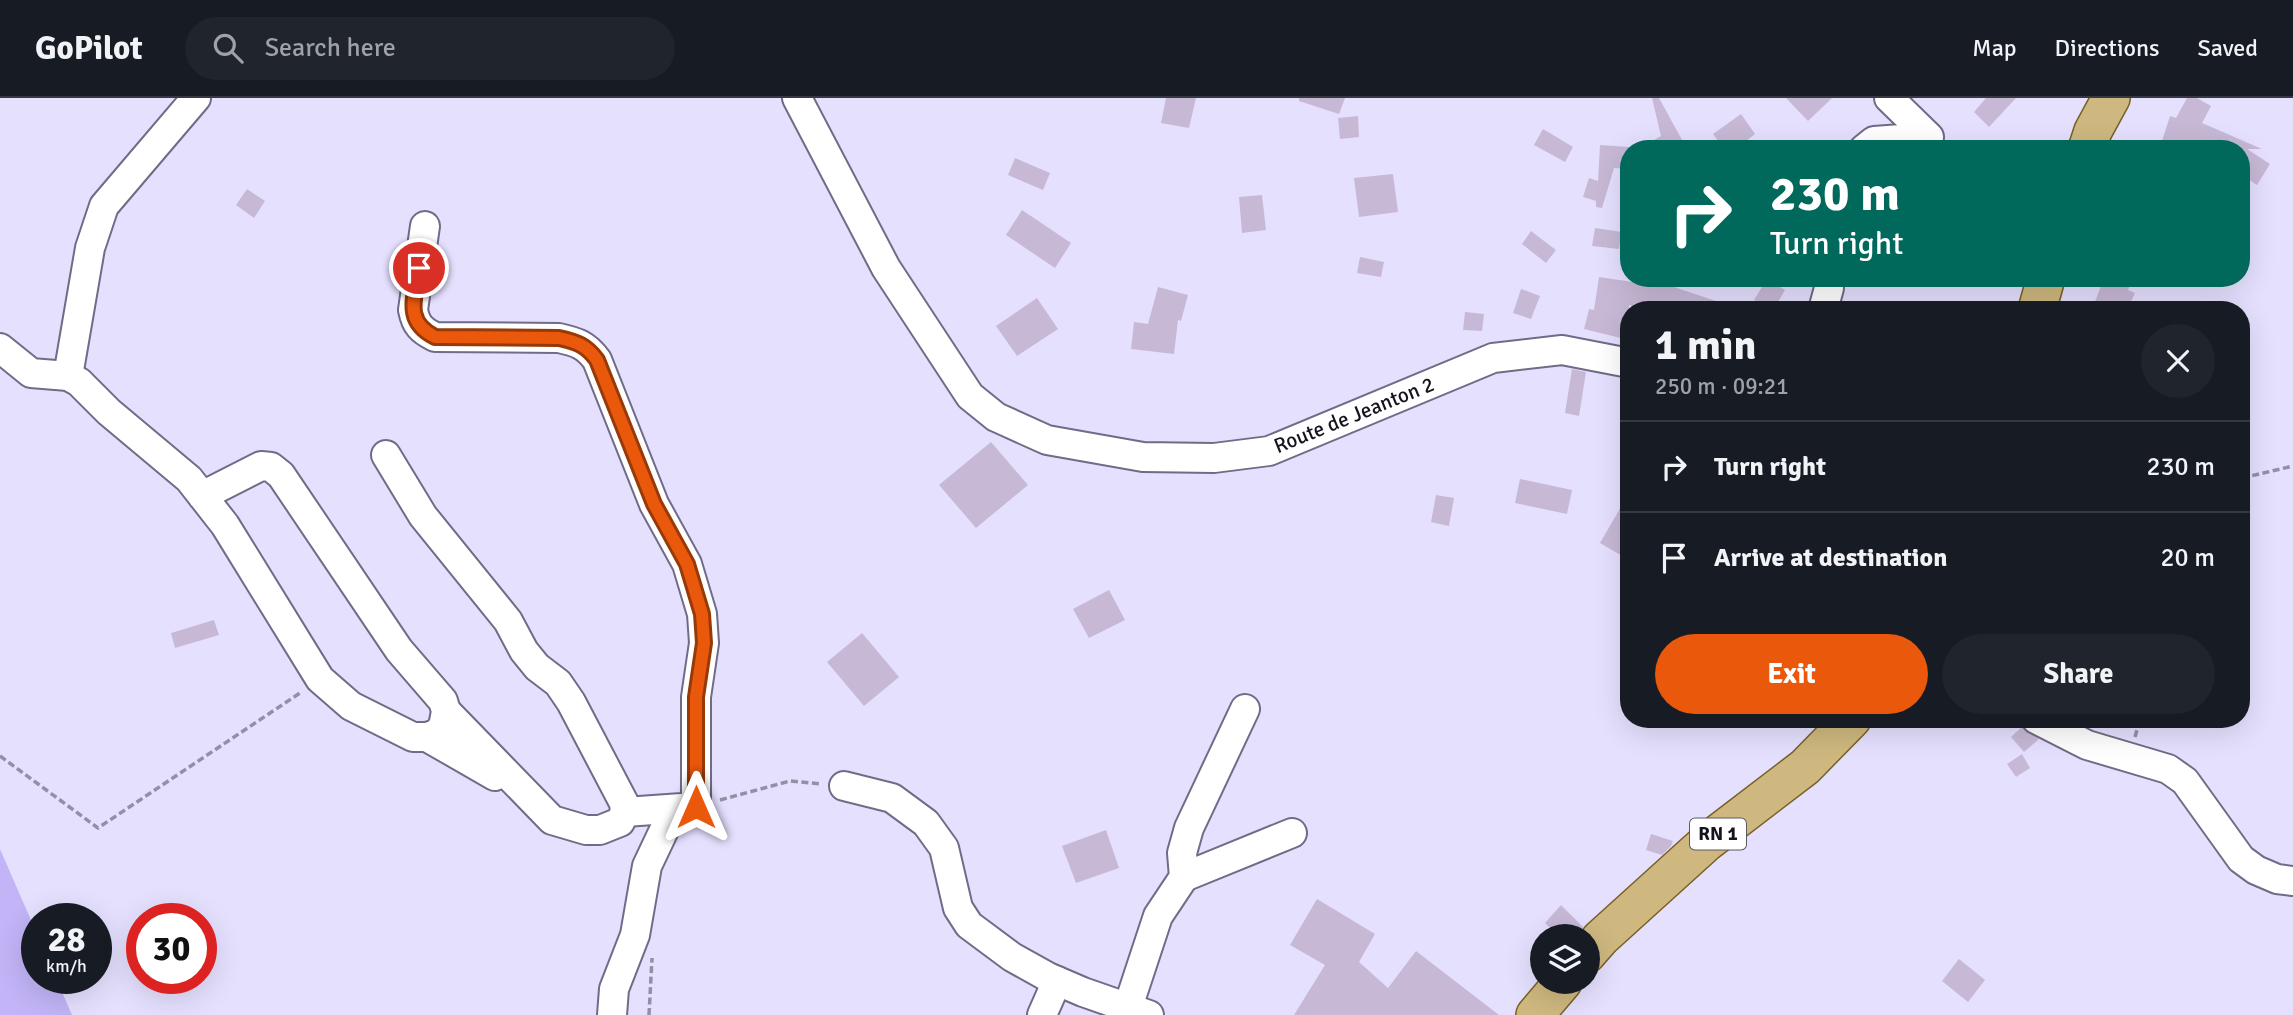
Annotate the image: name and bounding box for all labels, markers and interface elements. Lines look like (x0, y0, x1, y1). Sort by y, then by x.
search box (185, 17, 675, 80)
text: GoPilot (35, 28, 143, 69)
icon: search (209, 29, 247, 67)
text: Search here (265, 32, 396, 64)
text: Map (1972, 33, 2017, 63)
text: Directions (2055, 33, 2160, 63)
text: Saved (2198, 33, 2258, 63)
text: 230 m (1770, 164, 1900, 224)
icon: right (1655, 168, 1746, 259)
text: Turn right (1770, 224, 1903, 263)
pin (389, 238, 449, 298)
icon: arrive (400, 249, 438, 287)
text: 1 min (1655, 320, 1756, 371)
button: close (2141, 324, 2215, 398)
street label: Route de Jeanton 2 (1270, 371, 1438, 459)
text: 250 m · 09:21 (1655, 372, 1789, 401)
icon: right (1655, 448, 1693, 486)
text: Turn right (1714, 451, 1826, 483)
text: 230 m (2146, 451, 2215, 483)
icon: arrive (1655, 539, 1693, 577)
text: Arrive at destination (1714, 542, 1947, 574)
text: 20 m (2160, 542, 2215, 574)
button: Exit (1655, 634, 1928, 714)
button: Share (1942, 634, 2215, 714)
position arrow (659, 770, 733, 844)
road number: RN 1 (1690, 818, 1746, 849)
speed limit sign: 30 (126, 903, 217, 994)
text: 28 (48, 918, 85, 961)
map controls (1530, 924, 1600, 994)
button: layers (1530, 924, 1600, 994)
text: km/h (46, 955, 87, 977)

